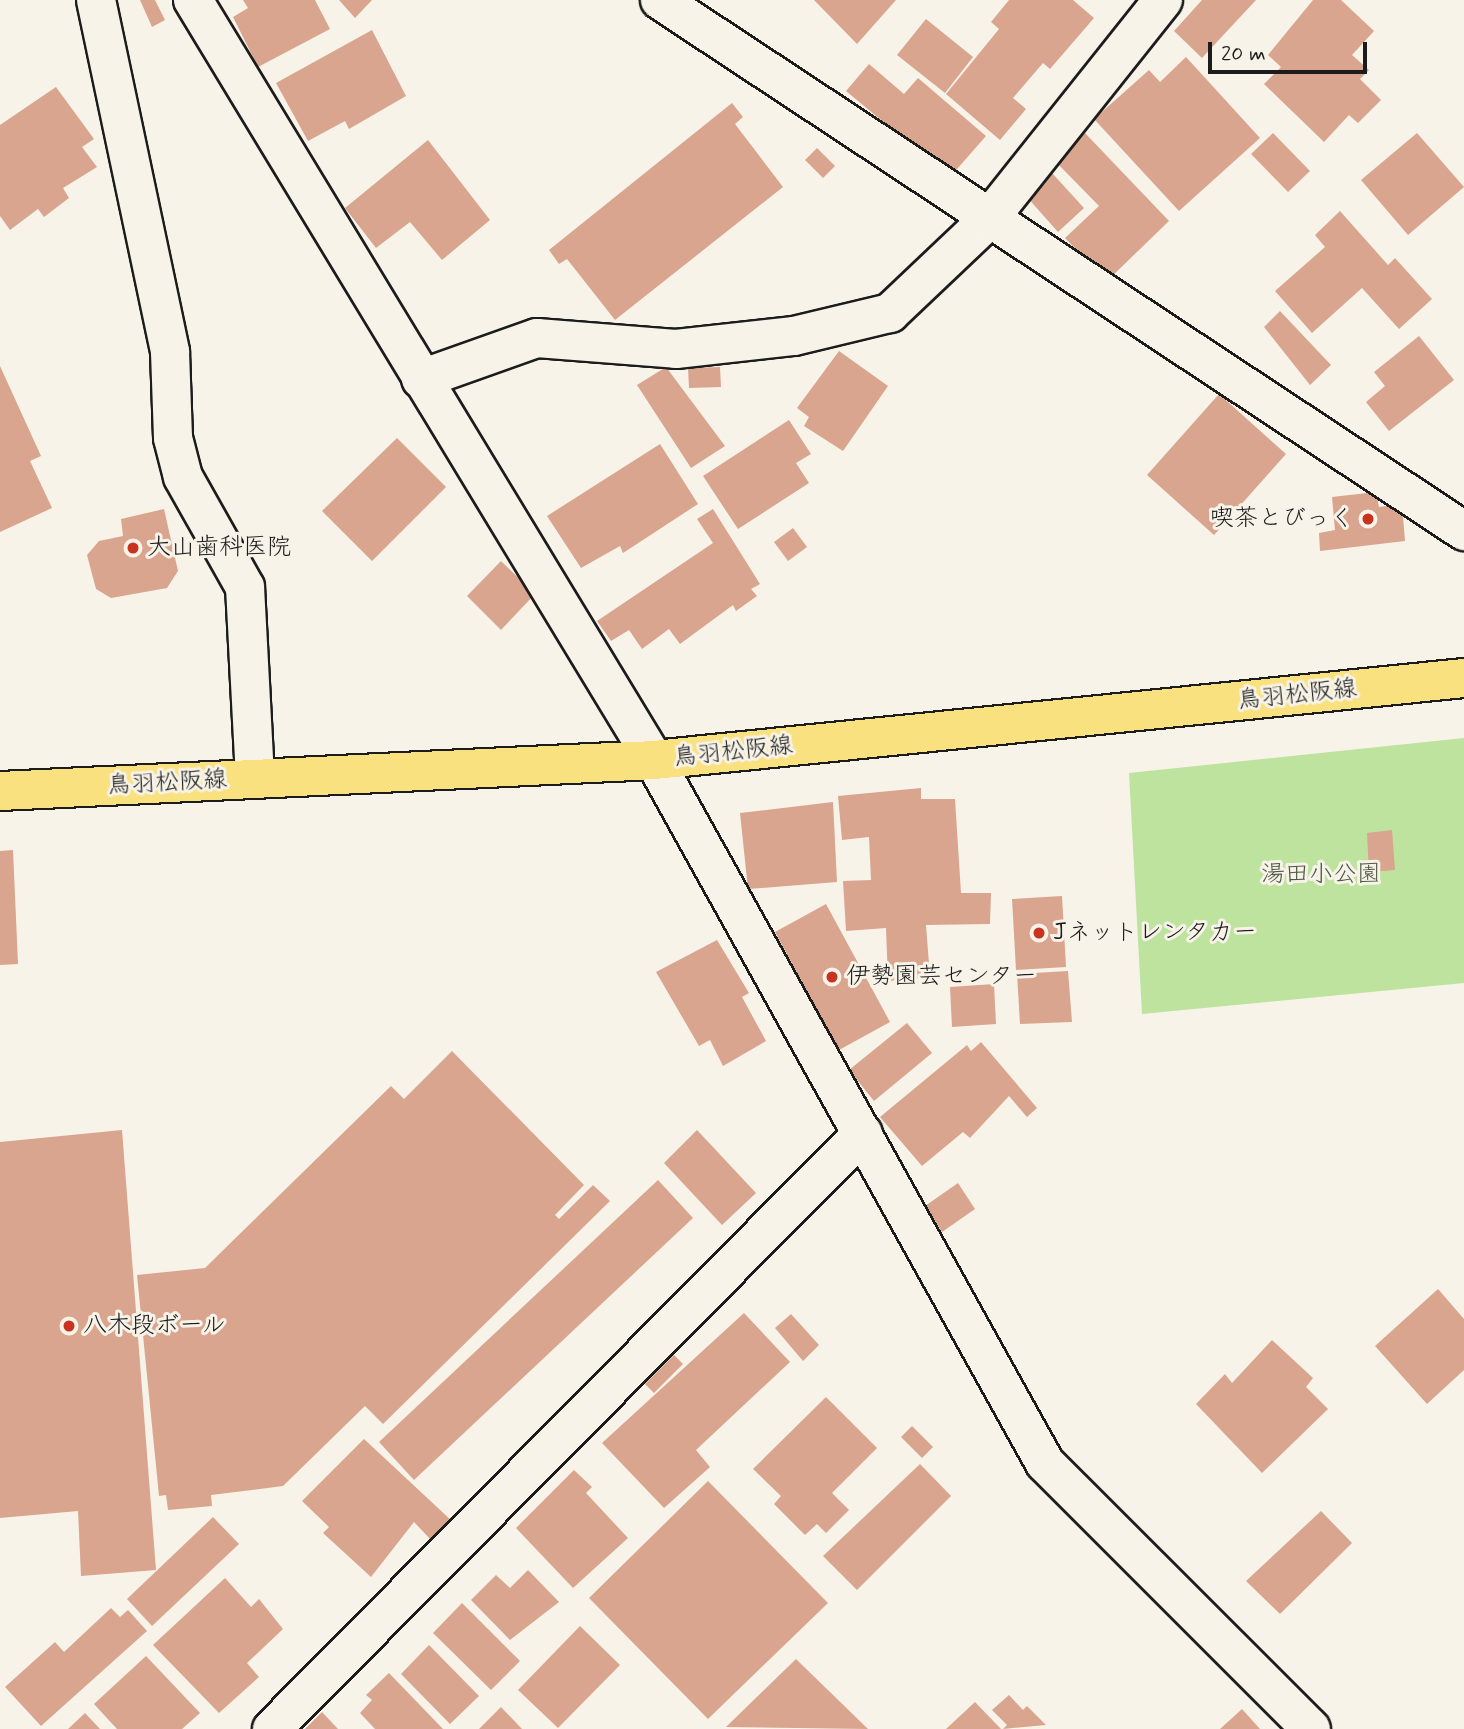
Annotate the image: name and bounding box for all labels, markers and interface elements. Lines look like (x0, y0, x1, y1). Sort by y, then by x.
scale bar (1212, 28, 1371, 72)
text: 20 m (1221, 40, 1266, 68)
place label: 喫茶とびっく (1210, 505, 1354, 533)
marker: 喫茶とびっく (1360, 511, 1376, 527)
place label: 大山歯科医院 (147, 534, 291, 562)
marker: 大山歯科医院 (125, 540, 141, 556)
street label: 鳥羽松阪線 (1236, 674, 1358, 716)
street label: 鳥羽松阪線 (672, 731, 794, 773)
street label: 鳥羽松阪線 (106, 765, 228, 801)
park label: 湯田小公園 (1261, 861, 1381, 889)
place label: Jネットレンタカー (1053, 919, 1259, 947)
marker: Jネットレンタカー (1031, 925, 1047, 941)
place label: 伊勢園芸センター (846, 963, 1038, 991)
marker: 伊勢園芸センター (824, 969, 840, 985)
place label: 八木段ボール (83, 1312, 227, 1340)
marker: 八木段ボール (61, 1318, 77, 1334)

